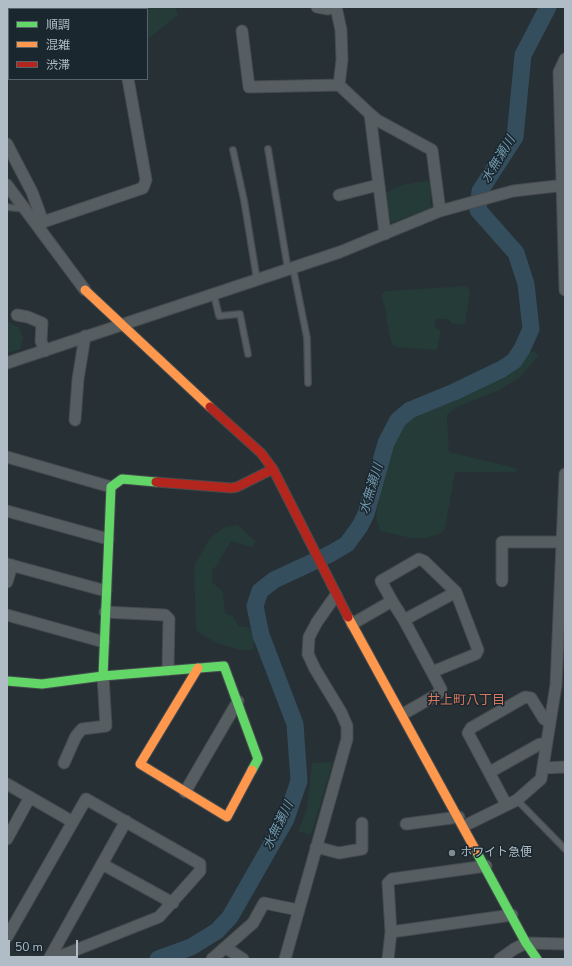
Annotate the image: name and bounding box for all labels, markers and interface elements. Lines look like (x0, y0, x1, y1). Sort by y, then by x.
legend (8, 8, 148, 80)
text: 順調 (46, 17, 70, 33)
text: 混雑 (46, 37, 70, 53)
text: 渋滞 (46, 57, 70, 73)
water label: 水無瀬川 (479, 134, 519, 186)
water label: 水無瀬川 (357, 462, 387, 516)
district label: 井上町八丁目 (427, 693, 505, 709)
water label: 水無瀬川 (261, 799, 297, 853)
place label: ホワイト急便 (460, 846, 532, 860)
marker: ホワイト急便 (447, 848, 457, 858)
scale bar (10, 932, 80, 958)
text: 50 m (15, 939, 43, 955)

